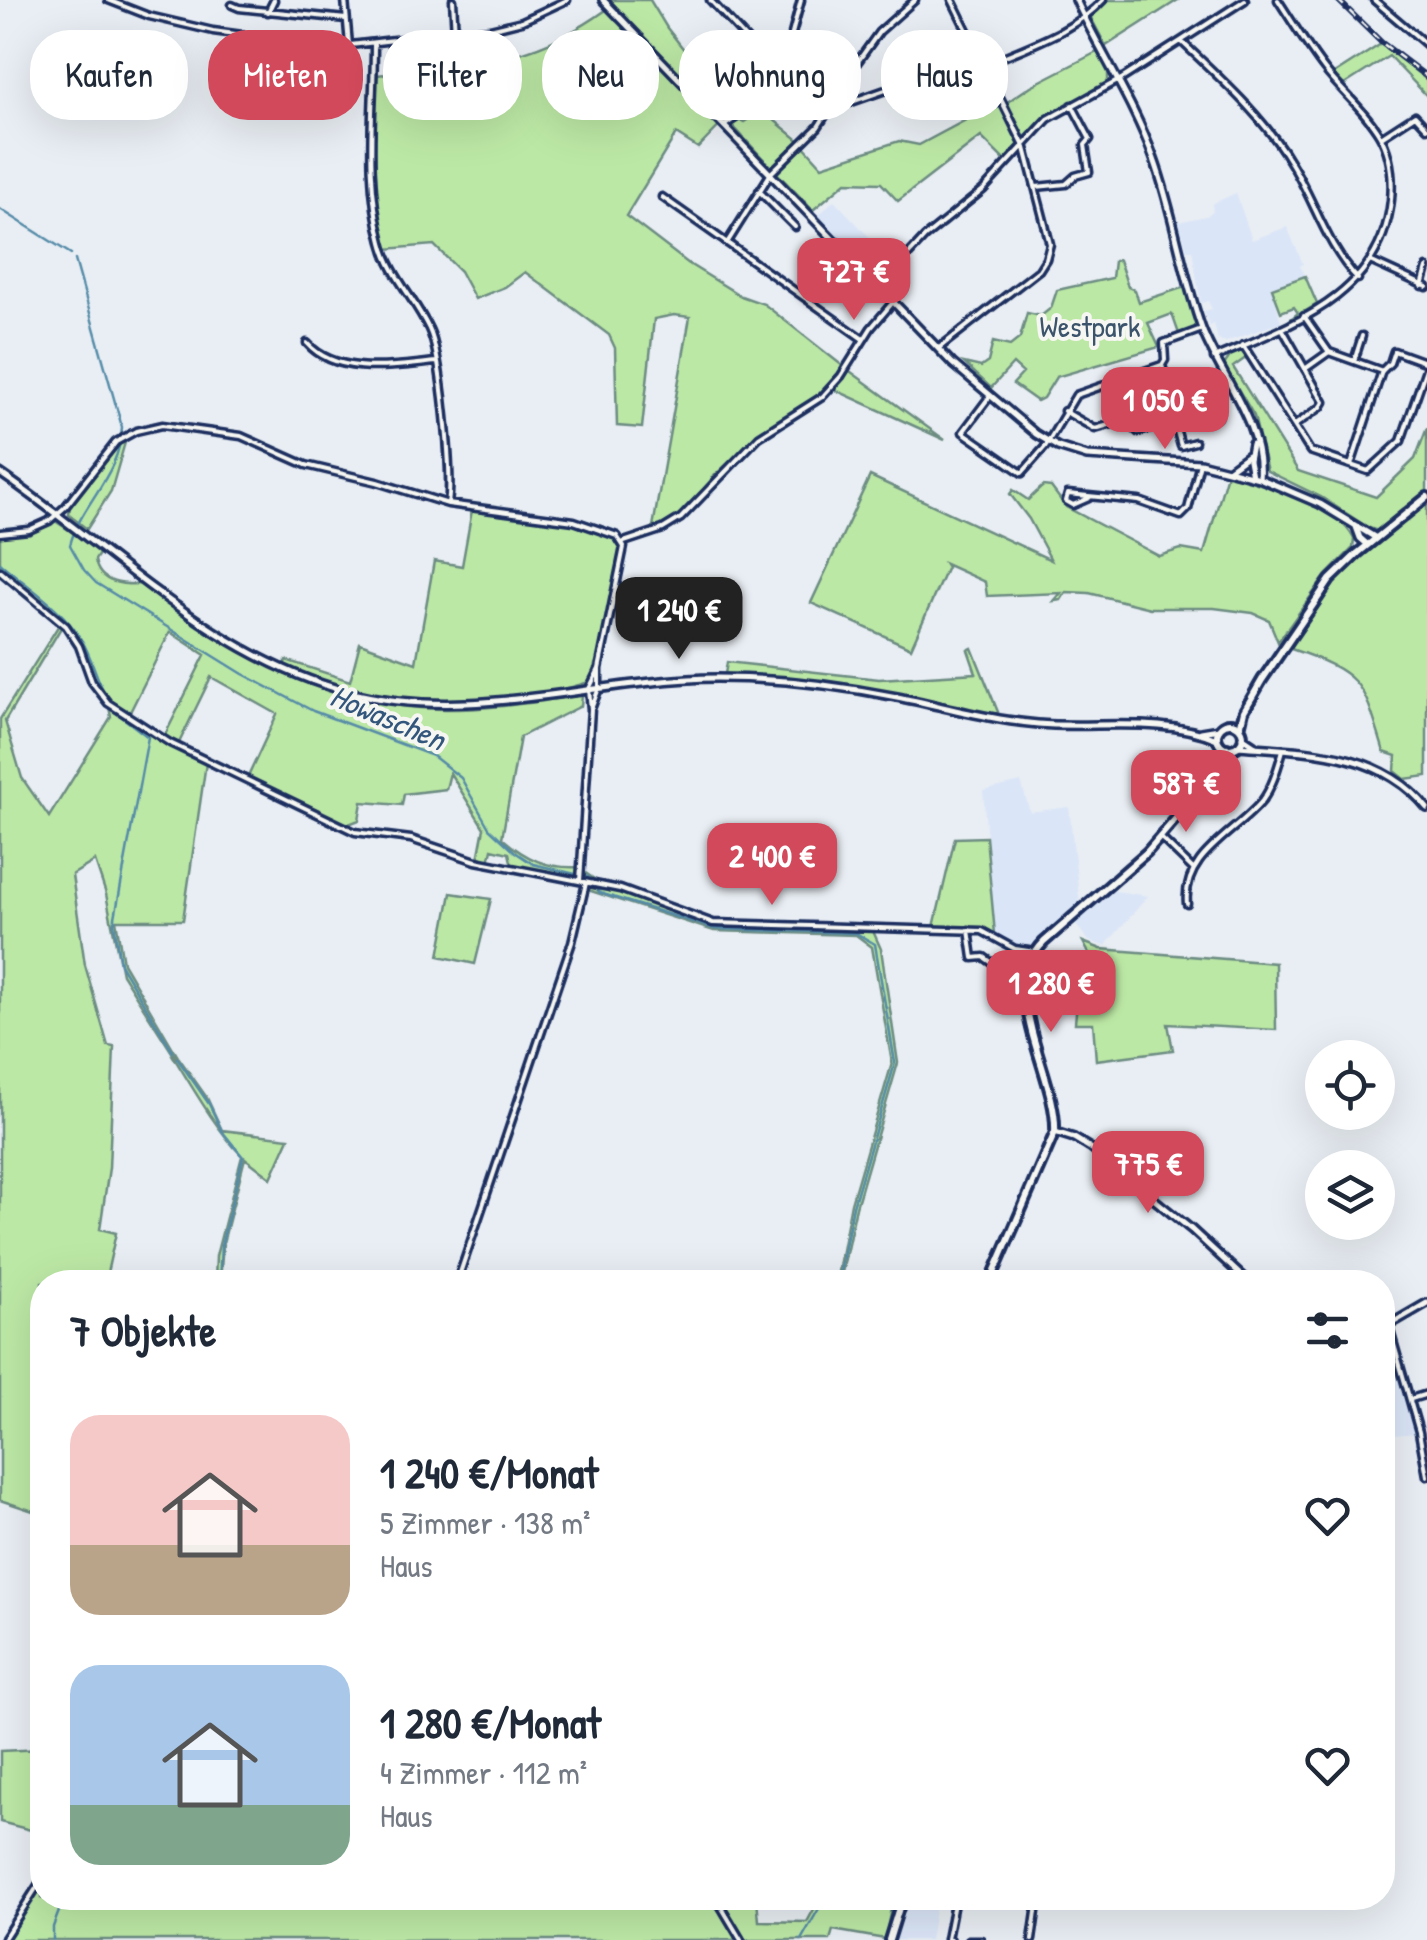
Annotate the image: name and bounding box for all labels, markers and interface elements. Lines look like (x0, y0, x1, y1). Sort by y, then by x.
chip: Kaufen (30, 30, 188, 120)
chip: Mieten (208, 30, 363, 120)
chip: Filter (383, 30, 522, 120)
chip: Neu (542, 30, 659, 120)
chip: Wohnung (679, 30, 861, 120)
chip: Haus (881, 30, 1008, 120)
pin: 727 € (784, 238, 924, 323)
text: 727 € (819, 249, 889, 292)
park label: Westpark (1040, 306, 1140, 346)
pin: 1 050 € (1073, 367, 1257, 452)
text: 1 050 € (1123, 378, 1207, 421)
pin: 1 240 € (587, 577, 771, 662)
text: 1 240 € (637, 588, 721, 631)
water label: Howaschen (324, 674, 454, 761)
pin: 587 € (1116, 750, 1256, 835)
text: 587 € (1153, 761, 1219, 804)
pin: 2 400 € (680, 823, 864, 908)
text: 2 400 € (729, 834, 815, 877)
pin: 1 280 € (959, 950, 1143, 1035)
text: 1 280 € (1009, 961, 1093, 1004)
map controls (1305, 1040, 1395, 1240)
button: locate (1305, 1040, 1395, 1130)
pin: 775 € (1078, 1131, 1218, 1216)
text: 775 € (1114, 1142, 1182, 1185)
button: layers (1305, 1150, 1395, 1240)
text: 7 Objekte (70, 1302, 216, 1359)
icon: filters (1300, 1303, 1355, 1358)
text: 1 240 €/Monat (380, 1444, 599, 1501)
icon: home (150, 1455, 270, 1575)
icon: heart (1300, 1488, 1355, 1543)
text: 5 Zimmer · 138 m² (380, 1501, 590, 1544)
text: Haus (380, 1544, 433, 1587)
text: 1 280 €/Monat (380, 1694, 601, 1751)
icon: home (150, 1705, 270, 1825)
icon: heart (1300, 1738, 1355, 1793)
text: 4 Zimmer · 112 m² (380, 1751, 587, 1794)
text: Haus (380, 1794, 433, 1837)

